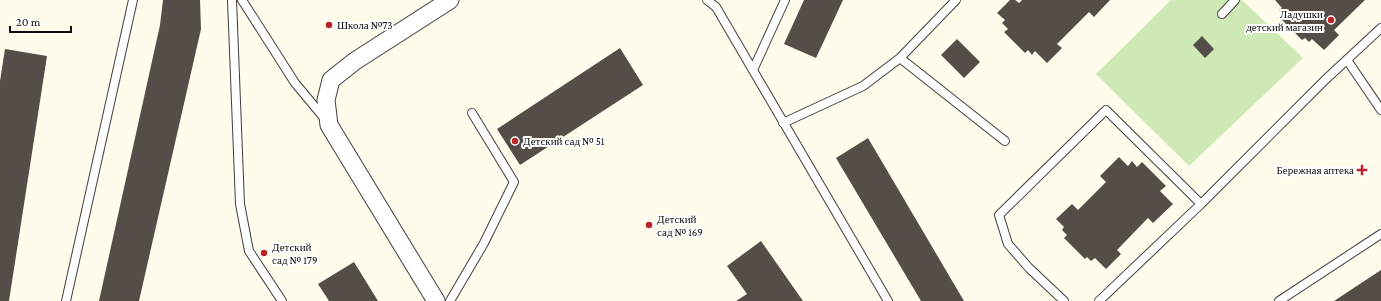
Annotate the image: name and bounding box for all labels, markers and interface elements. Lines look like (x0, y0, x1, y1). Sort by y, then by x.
scale bar (10, 8, 71, 34)
place label: Ладушки детский магазин (1246, 8, 1323, 33)
text: 20 m (16, 15, 41, 29)
marker: Ладушки детский магазин (1326, 15, 1336, 25)
place label: Школа №73 (337, 19, 393, 31)
marker: Школа №73 (324, 20, 334, 30)
place label: Детский сад № 51 (523, 135, 605, 147)
marker: Детский сад № 51 (510, 136, 520, 146)
place label: Бережная аптека (1277, 164, 1354, 176)
marker: Бережная аптека (1357, 165, 1367, 175)
place label: Детский сад № 169 (657, 213, 703, 238)
marker: Детский сад № 169 (644, 220, 654, 230)
place label: Детский сад № 179 (272, 241, 317, 266)
marker: Детский сад № 179 (259, 248, 269, 258)

